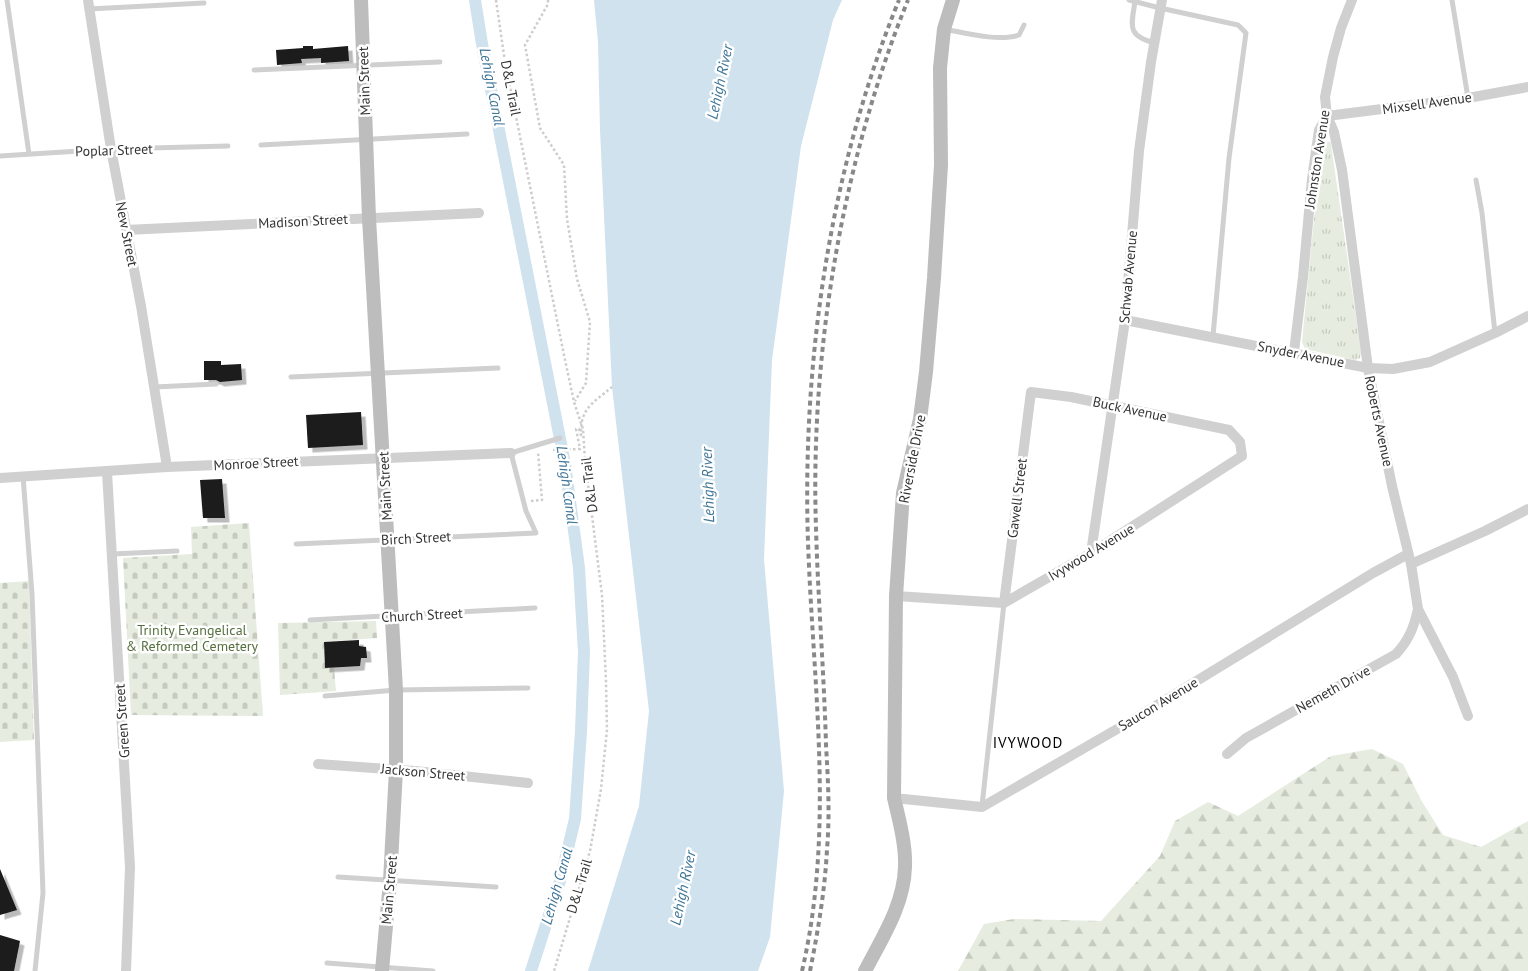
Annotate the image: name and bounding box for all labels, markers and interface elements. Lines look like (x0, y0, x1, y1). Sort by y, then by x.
water label: Lehigh River (702, 42, 737, 121)
street label: Main Street (354, 46, 374, 116)
water label: Lehigh Canal (476, 46, 509, 128)
street label: D&L Trail (497, 59, 525, 117)
street label: Mixsell Avenue (1381, 88, 1473, 118)
street label: Johnston Avenue (1300, 108, 1334, 211)
street label: Poplar Street (75, 140, 153, 160)
street label: New Street (112, 200, 142, 268)
street label: Madison Street (258, 210, 349, 232)
street label: Schwab Avenue (1115, 230, 1141, 324)
street label: Snyder Avenue (1256, 337, 1346, 371)
street label: Roberts Avenue (1361, 374, 1397, 468)
street label: Buck Avenue (1091, 392, 1169, 426)
street label: Riverside Drive (895, 413, 929, 505)
water label: Lehigh Canal (553, 444, 582, 525)
water label: Lehigh River (697, 446, 718, 523)
street label: Main Street (374, 451, 396, 521)
street label: Monroe Street (213, 452, 299, 474)
street label: D&L Trail (577, 456, 601, 514)
street label: Gawell Street (1003, 457, 1031, 539)
street label: Ivywood Avenue (1045, 519, 1137, 585)
street label: Birch Street (380, 527, 452, 549)
street label: Church Street (381, 604, 463, 626)
park label: Trinity Evangelical & Reformed Cemetery (126, 621, 259, 655)
street label: Nemeth Drive (1293, 661, 1373, 717)
street label: Saucon Avenue (1115, 673, 1201, 735)
street label: Green Street (110, 683, 134, 759)
district label: IVYWOOD (993, 733, 1063, 752)
street label: Jackson Street (379, 759, 466, 785)
water label: Lehigh Canal (536, 845, 577, 927)
water label: Lehigh River (665, 848, 700, 927)
street label: Main Street (377, 855, 401, 925)
street label: D&L Trail (562, 856, 596, 916)

